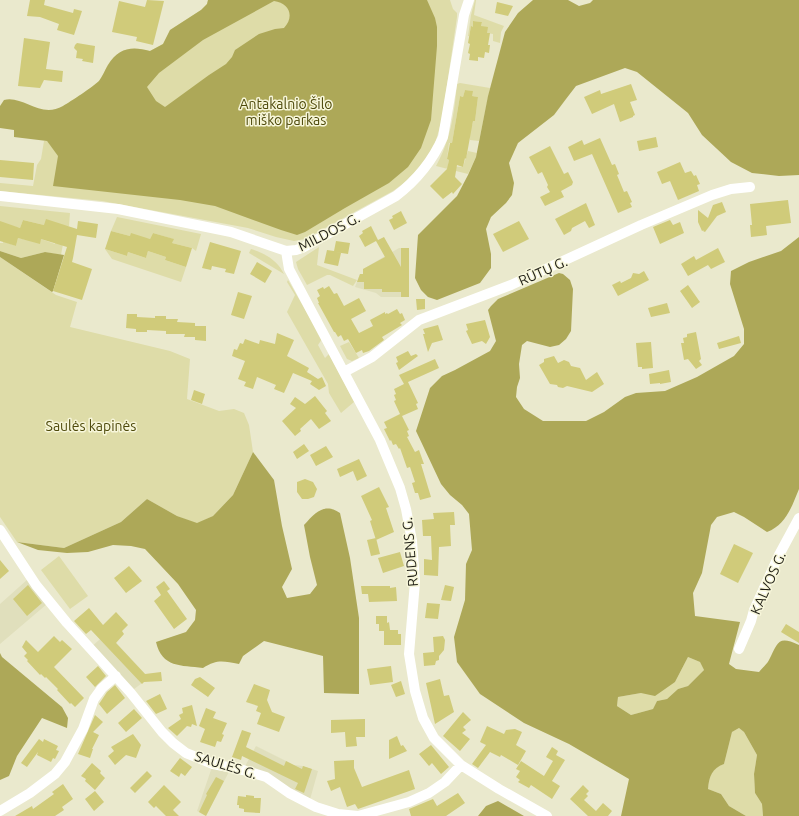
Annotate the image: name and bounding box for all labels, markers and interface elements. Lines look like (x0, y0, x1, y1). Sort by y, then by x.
park label: Antakalnio Šilo miško parkas (239, 95, 333, 128)
street label: MILDOS G. (295, 210, 363, 254)
street label: RŪTŲ G. (516, 253, 570, 289)
park label: Saulės kapinės (46, 418, 136, 434)
street label: RUDENS G. (399, 517, 421, 587)
street label: KALVOS G. (747, 549, 789, 617)
street label: SAULĖS G. (193, 748, 259, 782)

